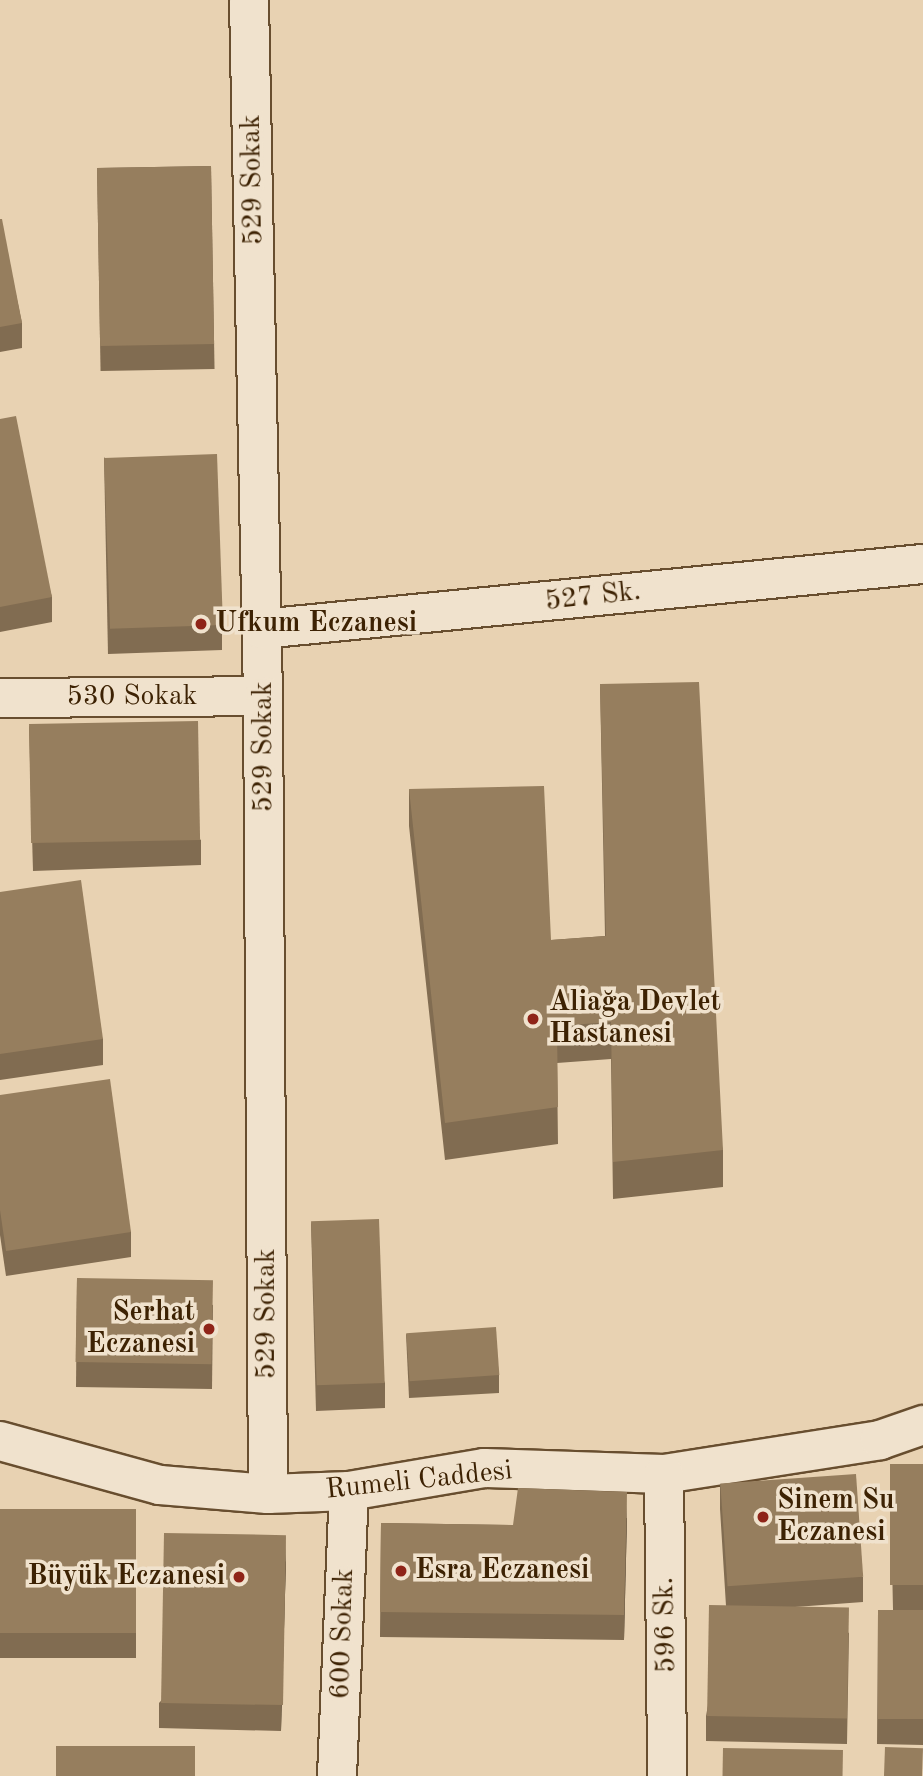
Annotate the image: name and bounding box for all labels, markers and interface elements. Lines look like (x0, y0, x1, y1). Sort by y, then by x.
street label: 529 Sokak (235, 114, 271, 246)
street label: 527 Sk. (543, 575, 643, 619)
place label: Ufkum Eczanesi (215, 607, 417, 641)
marker: Ufkum Eczanesi (193, 616, 209, 632)
street label: 530 Sokak (67, 680, 197, 714)
street label: 529 Sokak (247, 682, 281, 812)
place label: Aliağa Devlet Hastanesi (549, 986, 721, 1052)
marker: Aliağa Devlet Hastanesi (523, 1009, 543, 1029)
street label: 529 Sokak (250, 1249, 284, 1379)
place label: Serhat Eczanesi (86, 1296, 195, 1362)
marker: Serhat Eczanesi (201, 1321, 217, 1337)
street label: Rumeli Caddesi (324, 1454, 514, 1508)
place label: Sinem Su Eczanesi (777, 1484, 894, 1550)
marker: Sinem Su Eczanesi (755, 1509, 771, 1525)
place label: Esra Eczanesi (415, 1554, 589, 1588)
place label: Büyük Eczanesi (27, 1560, 225, 1594)
marker: Esra Eczanesi (393, 1563, 409, 1579)
street label: 600 Sokak (324, 1568, 362, 1700)
marker: Büyük Eczanesi (231, 1569, 247, 1585)
street label: 596 Sk. (648, 1577, 684, 1673)

